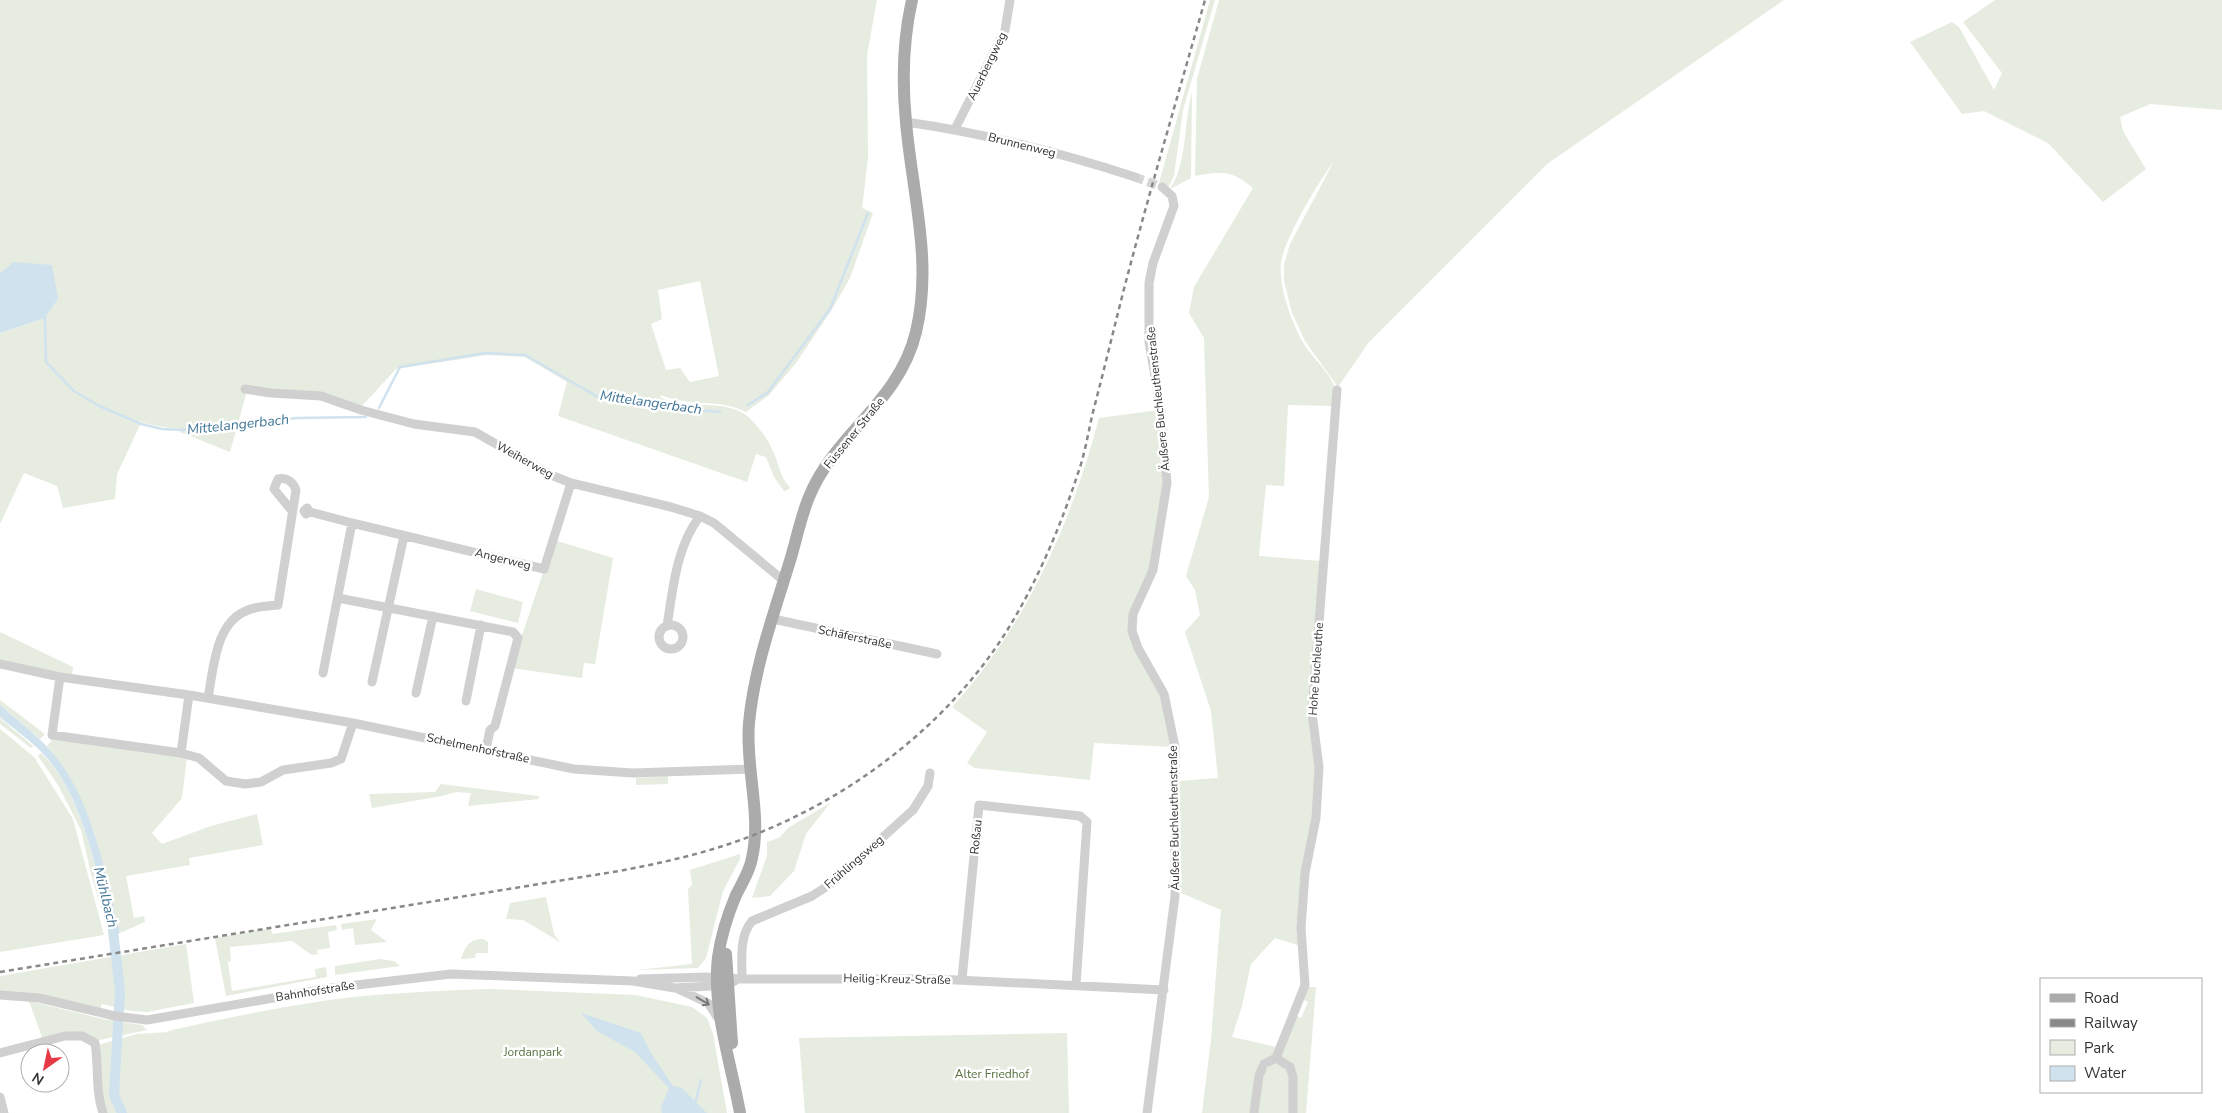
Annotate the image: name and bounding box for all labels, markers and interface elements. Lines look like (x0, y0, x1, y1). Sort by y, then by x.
street label: Auerbergweg (964, 29, 1010, 103)
street label: Brunnenweg (986, 129, 1058, 161)
street label: Äußere Buchleuthenstraße (1142, 326, 1174, 472)
water label: Mittelangerbach (599, 386, 703, 419)
street label: Füssener Straße (820, 394, 888, 472)
water label: Mittelangerbach (186, 410, 290, 439)
street label: Weiherweg (494, 438, 556, 482)
street label: Angerweg (473, 544, 533, 574)
street label: Schäferstraße (817, 621, 893, 653)
street label: Hohe Buchleuthe (1305, 622, 1327, 716)
street label: Schelmenhofstraße (425, 729, 531, 767)
street label: Äußere Buchleuthenstraße (1165, 745, 1183, 891)
street label: Roßau (966, 819, 986, 855)
street label: Frühlingsweg (821, 832, 887, 892)
water label: Mühlbach (89, 865, 122, 930)
street label: Heilig-Kreuz-Straße (843, 970, 951, 988)
street label: Bahnhofstraße (274, 977, 356, 1005)
legend (2040, 978, 2202, 1093)
text: Road (2084, 988, 2119, 1008)
one-way arrow (696, 997, 710, 1007)
text: Railway (2084, 1013, 2138, 1033)
text: Park (2084, 1038, 2114, 1058)
north arrow (20, 1043, 70, 1093)
park label: Jordanpark (503, 1044, 563, 1060)
text: Water (2084, 1063, 2127, 1083)
park label: Alter Friedhof (955, 1066, 1030, 1082)
text: N (29, 1068, 48, 1089)

